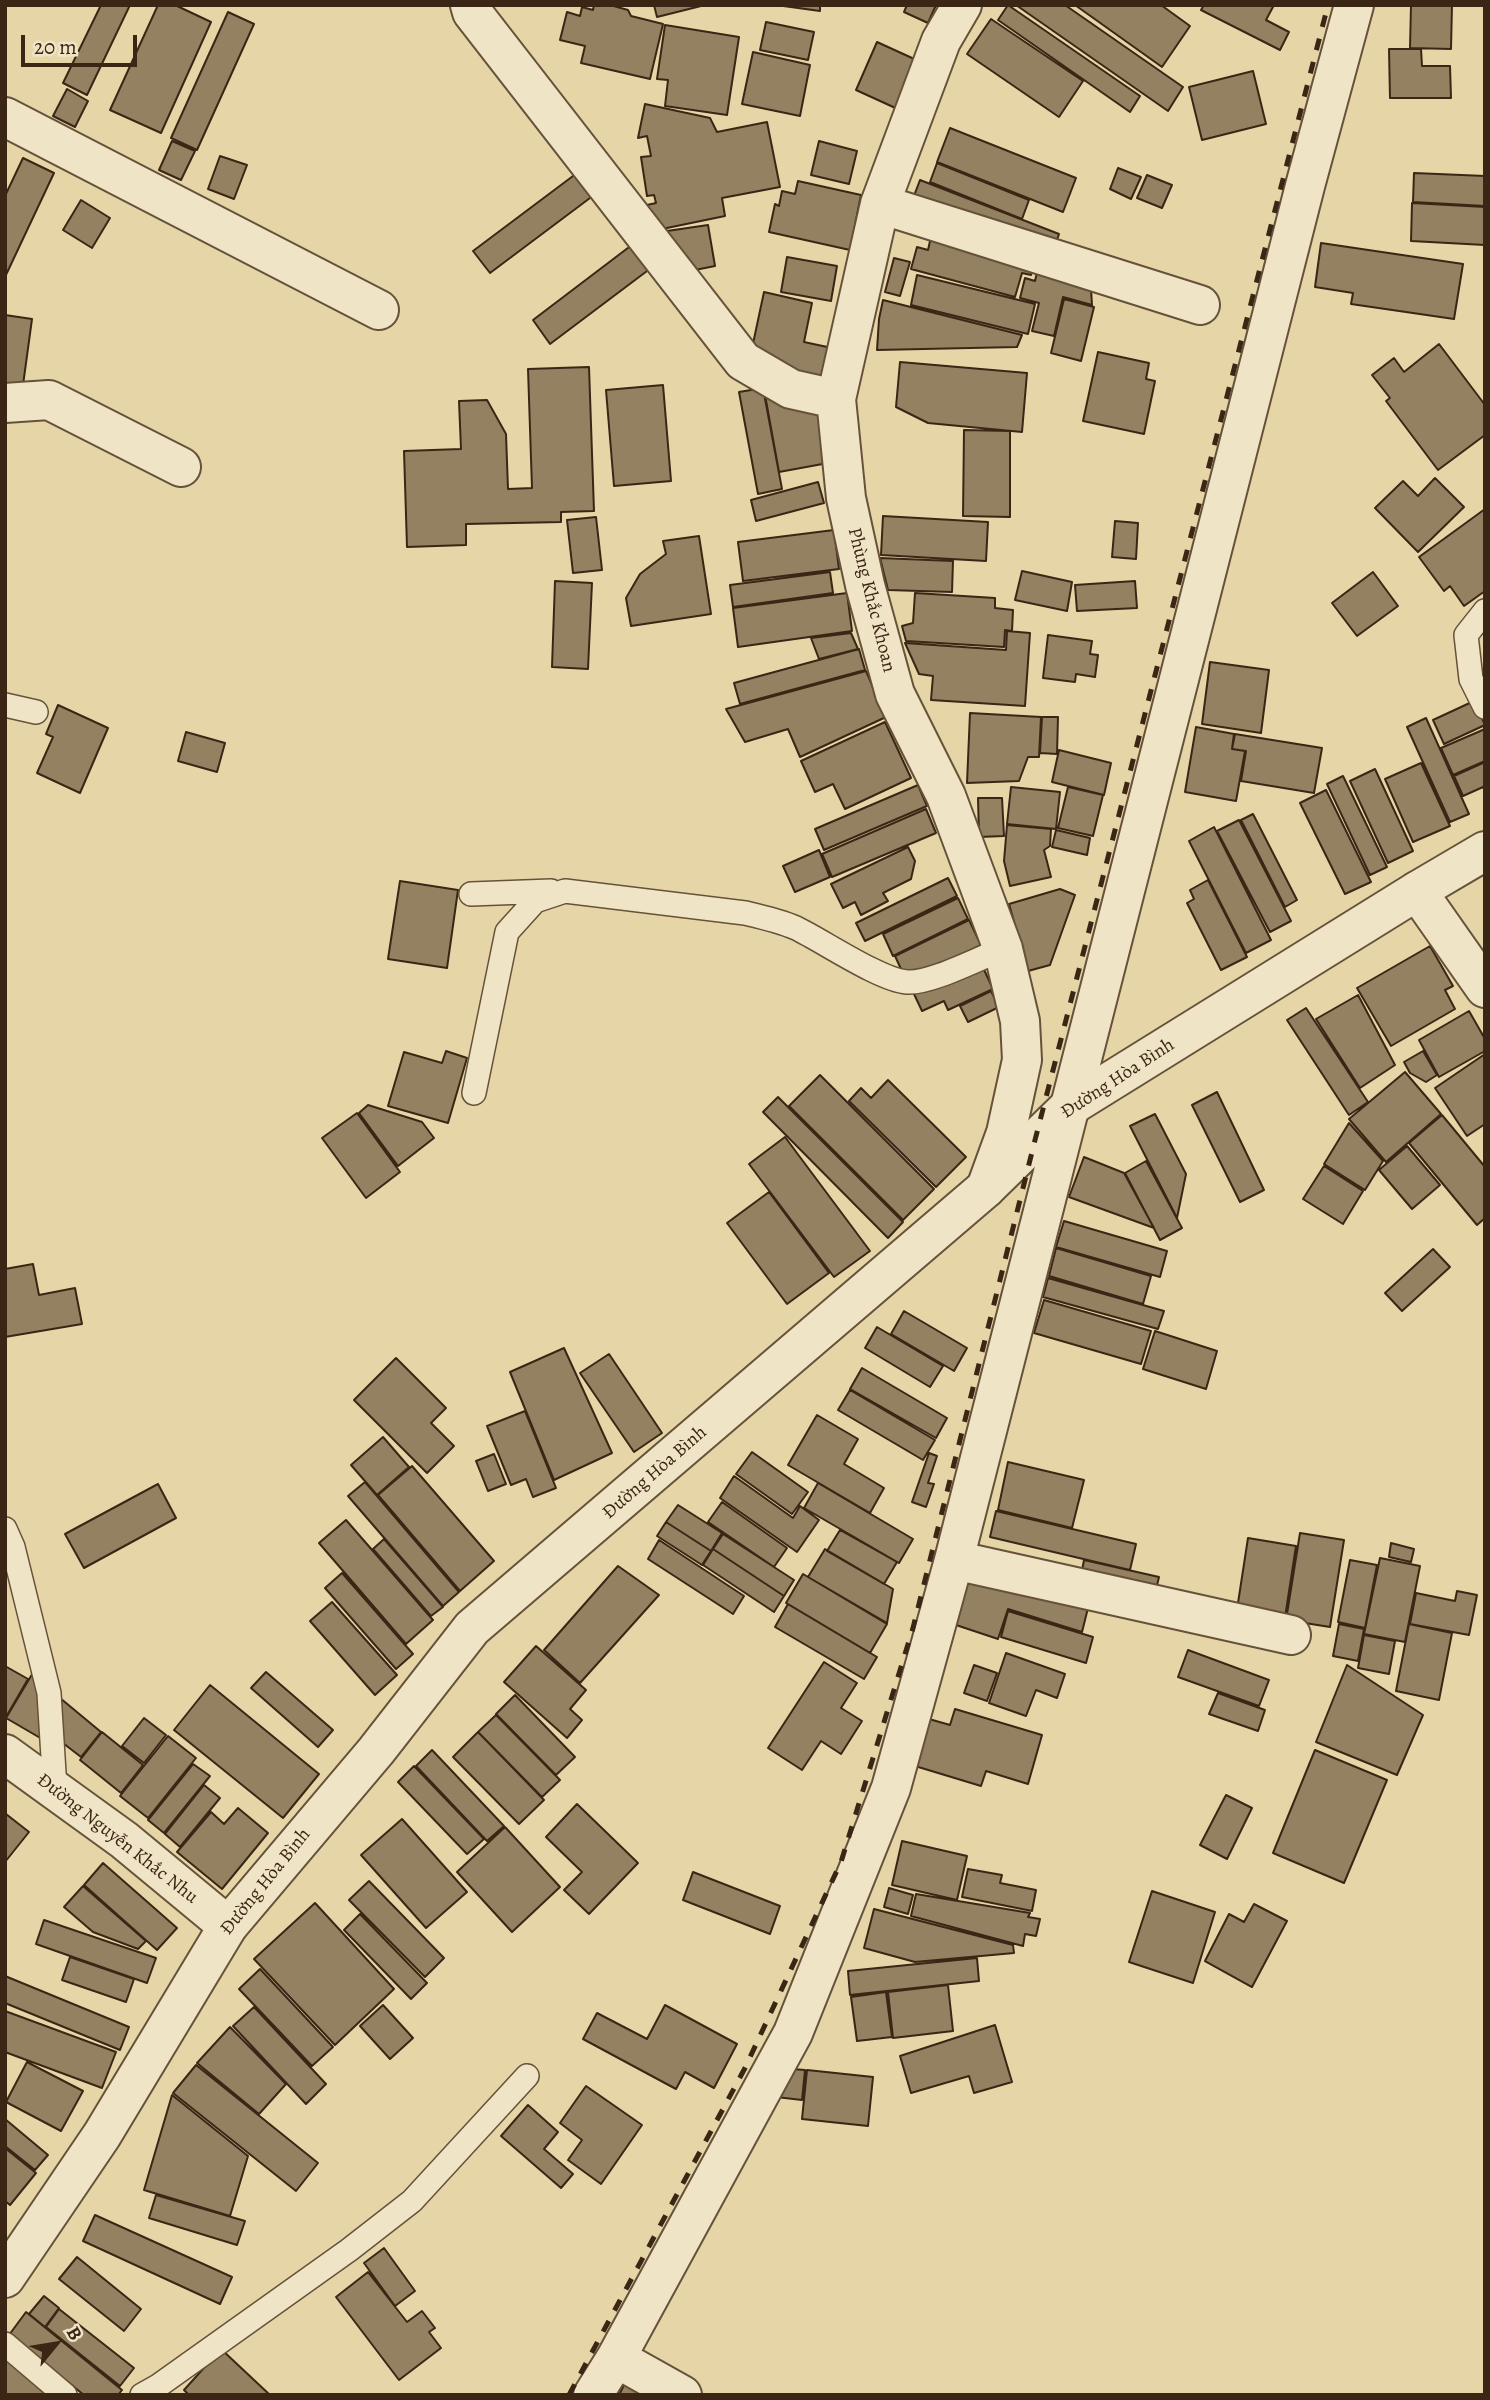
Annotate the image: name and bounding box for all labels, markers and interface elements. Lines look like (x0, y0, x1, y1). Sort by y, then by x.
scale bar (24, 21, 140, 65)
text: 20 m (34, 33, 77, 61)
street label: Phùng Khắc Khoan (842, 525, 900, 675)
street label: Đường Hòa Bình (1057, 1034, 1179, 1124)
street label: Đường Hòa Bình (598, 1422, 712, 1524)
street label: Đường Nguyễn Khắc Nhu (32, 1769, 202, 1909)
street label: Đường Hòa Bình (216, 1824, 316, 1940)
north arrow (21, 2309, 91, 2379)
text: B (60, 2322, 88, 2345)

